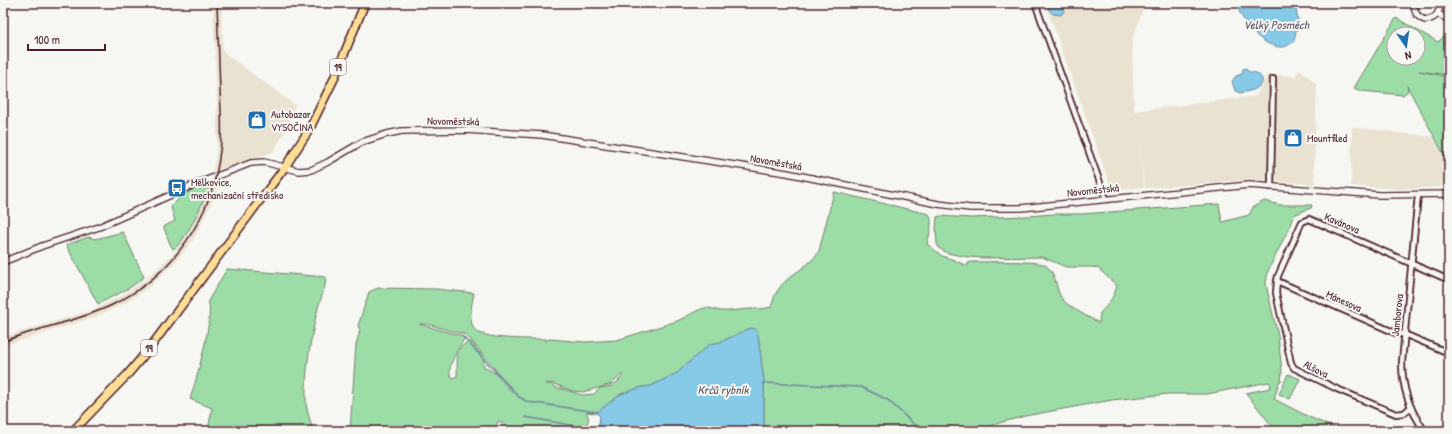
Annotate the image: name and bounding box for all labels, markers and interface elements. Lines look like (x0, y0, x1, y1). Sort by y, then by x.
water label: Velký Posměch (1243, 16, 1310, 33)
scale bar (28, 26, 105, 52)
north arrow (1386, 26, 1426, 66)
text: 100 m (34, 31, 60, 48)
text: N (1404, 48, 1413, 63)
road number: 19 (330, 59, 346, 75)
place label: Autobazar VYSOČINA (271, 107, 314, 134)
shop icon: Autobazar VYSOČINA (246, 109, 268, 131)
street label: Novoměstská (427, 114, 480, 128)
shop icon: Mountfiled (1282, 127, 1304, 149)
place label: Mountfiled (1307, 131, 1348, 145)
street label: Novoměstská (749, 151, 804, 174)
place label: Mělkovice, mechanizační středisko (191, 175, 284, 202)
bus stop icon: Mělkovice, mechanizační středisko (166, 177, 188, 199)
street label: Novoměstská (1066, 180, 1120, 200)
street label: Kavánova (1322, 209, 1362, 237)
street label: Mánesova (1324, 287, 1365, 315)
street label: Jamborova (1388, 293, 1406, 337)
road number: 19 (141, 340, 157, 356)
street label: Alšova (1301, 357, 1331, 381)
water label: Krčů rybník (698, 381, 749, 398)

